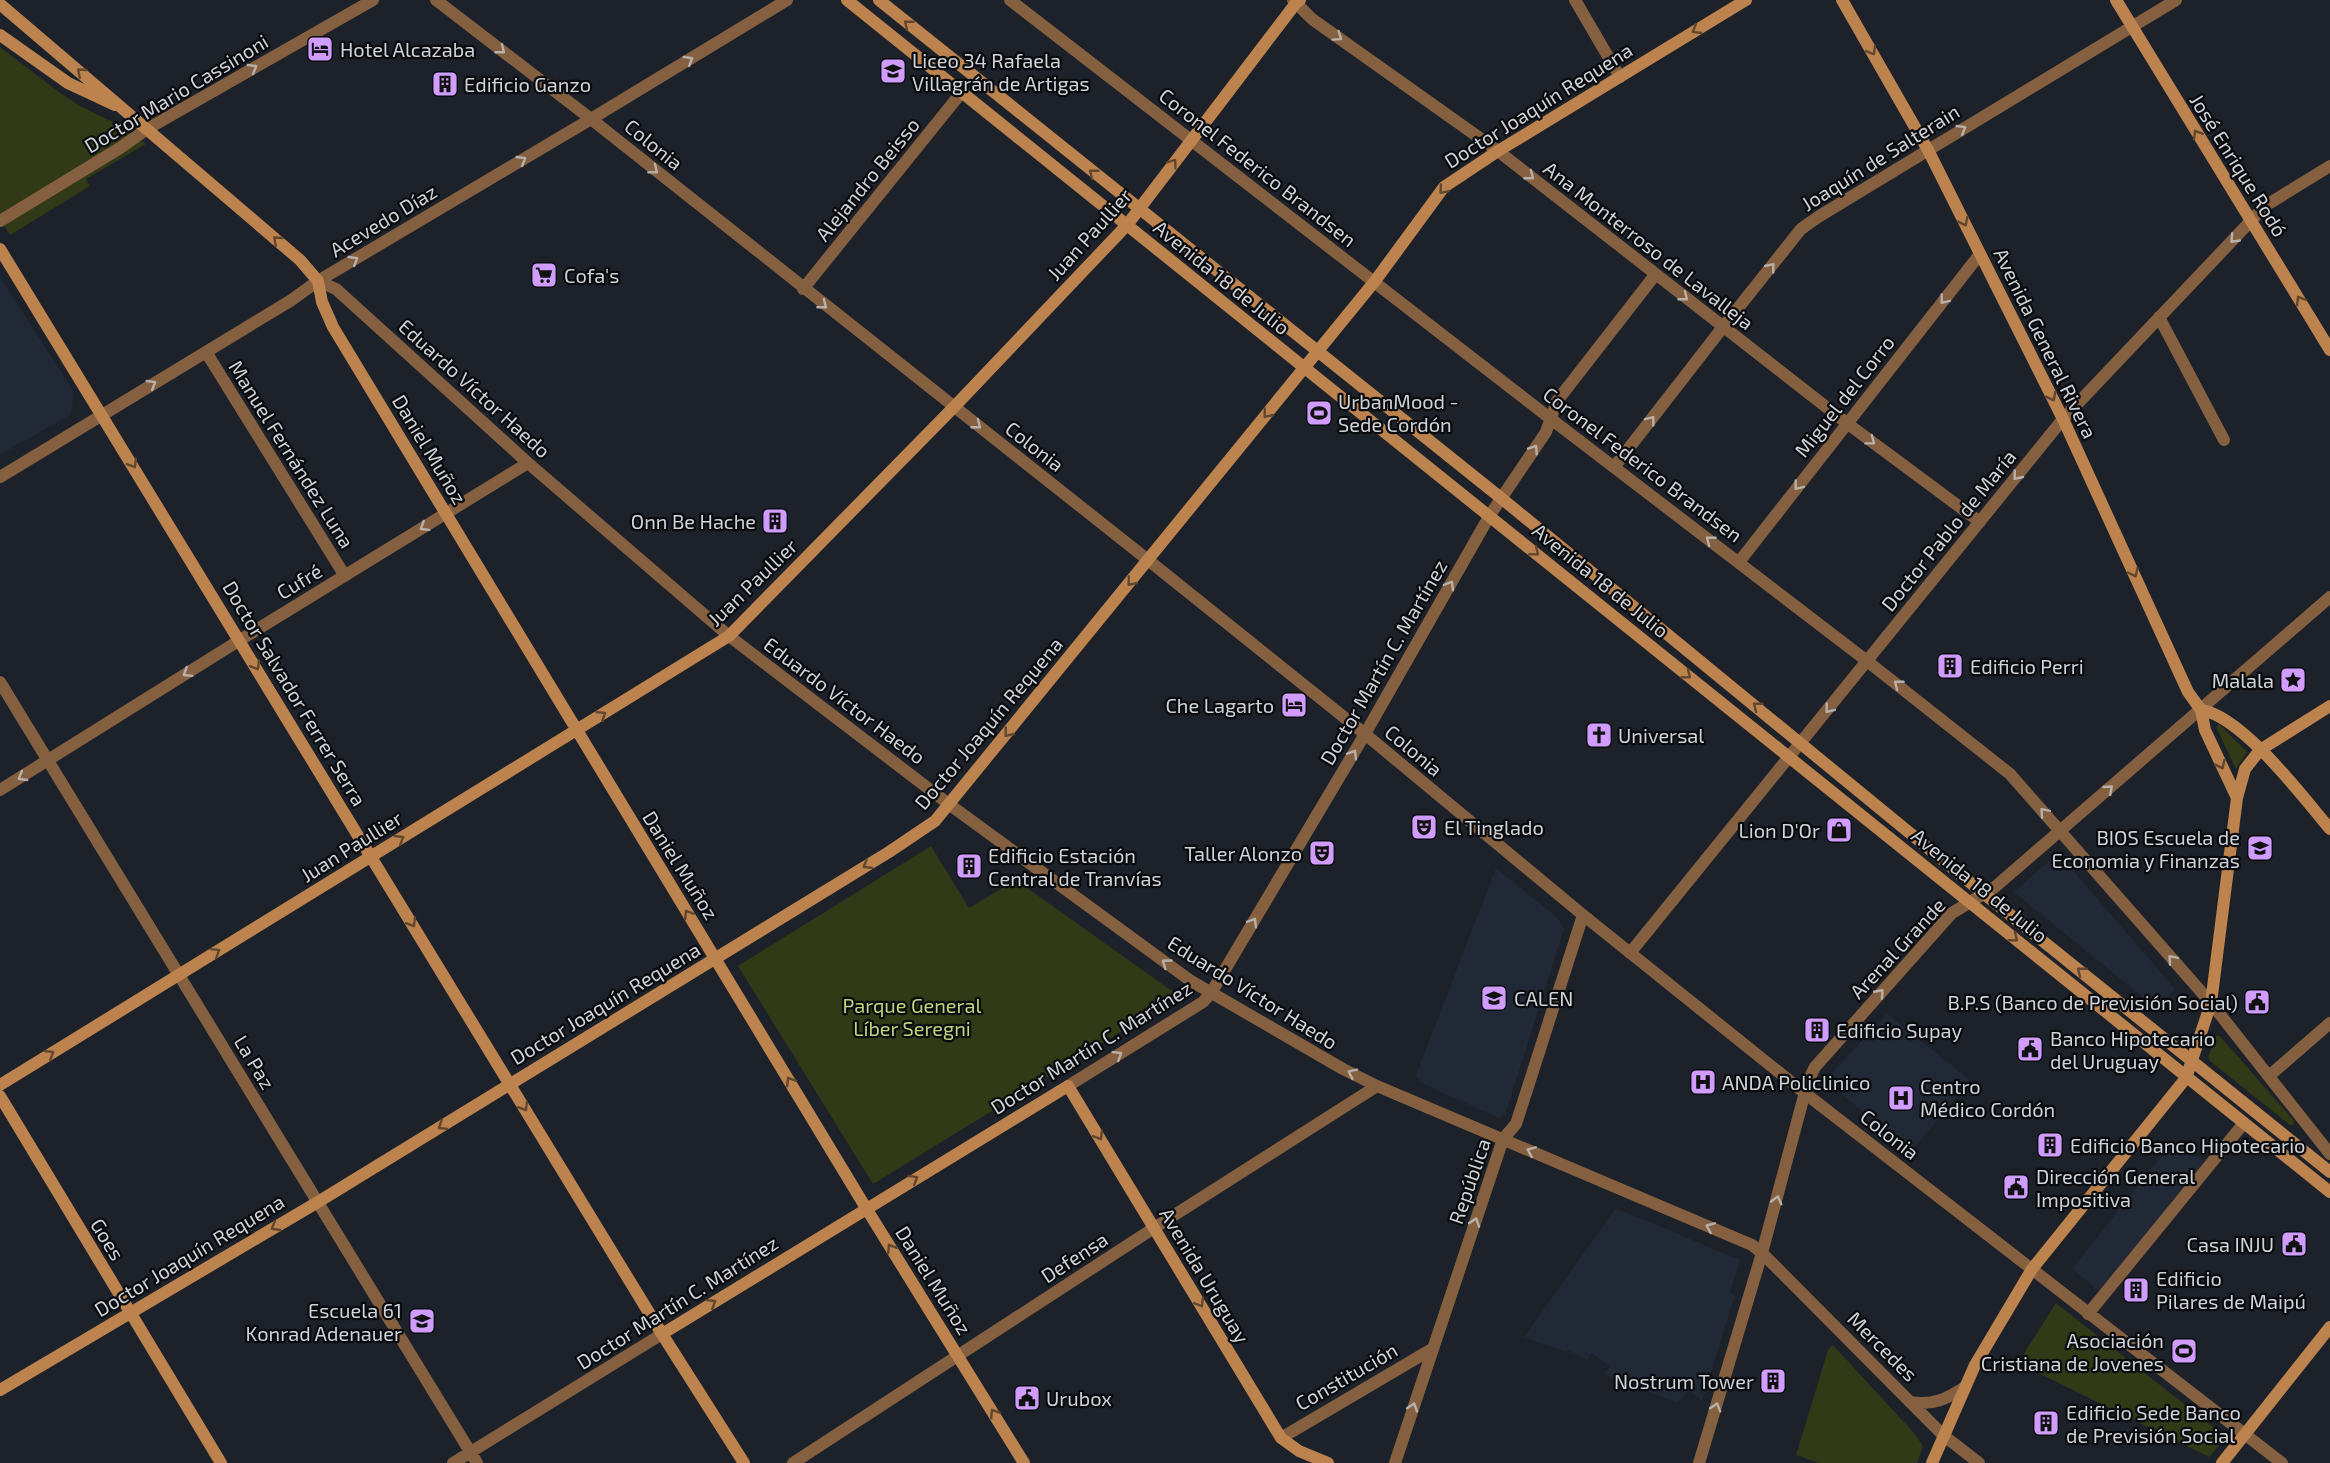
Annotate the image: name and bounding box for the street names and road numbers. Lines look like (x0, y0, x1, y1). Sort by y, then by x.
street label: Doctor Mario Cassinoni (80, 29, 272, 157)
street label: Doctor Joaquín Requena (1440, 37, 1636, 173)
street label: Coronel Federico Brandsen (1155, 83, 1361, 251)
street label: José Enrique Rodó (2185, 89, 2293, 241)
street label: Joaquín de Salterain (1797, 99, 1963, 215)
street label: Colonia (620, 113, 688, 175)
street label: Alejandro Beisso (810, 113, 924, 245)
street label: Ana Monterroso de Lavalleja (1539, 156, 1759, 334)
street label: Acevedo Díaz (325, 179, 441, 261)
street label: Juan Paullier (1042, 183, 1136, 285)
street label: Avenida 18 de Julio (1149, 215, 1295, 339)
street label: Avenida General Rivera (1989, 244, 2103, 442)
street label: Eduardo Víctor Haedo (394, 314, 556, 462)
street label: Miguel del Corro (1789, 330, 1899, 462)
street label: Manuel Fernández Luna (224, 356, 360, 552)
street label: Coronel Federico Brandsen (1539, 381, 1747, 547)
street label: Daniel Muñoz (388, 390, 472, 508)
street label: Colonia (1001, 416, 1069, 476)
street label: Doctor Pablo de María (1876, 445, 2020, 615)
street label: Avenida 18 de Julio (1528, 518, 1674, 642)
street label: Juan Paullier (702, 533, 802, 631)
street label: Doctor Martín C. Martínez (1314, 555, 1452, 769)
street label: Cufré (272, 558, 326, 604)
street label: Doctor Salvador Ferrer Serra (218, 576, 372, 810)
street label: Eduardo Víctor Haedo (760, 632, 930, 768)
street label: Doctor Joaquín Requena (909, 632, 1067, 814)
street label: Colonia (1380, 719, 1448, 781)
street label: Juan Paullier (296, 805, 406, 887)
street label: Daniel Muñoz (638, 806, 724, 924)
street label: Avenida 18 de Julio (1907, 823, 2053, 947)
street label: Arenal Grande (1844, 893, 1950, 1003)
street label: Eduardo Víctor Haedo (1164, 930, 1342, 1054)
street label: Doctor Joaquín Requena (506, 937, 704, 1069)
street label: Doctor Martín C. Martínez (986, 975, 1196, 1119)
street label: La Paz (230, 1031, 280, 1093)
street label: Colonia (1856, 1104, 1924, 1164)
street label: República (1443, 1135, 1495, 1227)
street label: Doctor Joaquín Requena (90, 1189, 288, 1321)
street label: Avenida Uruguay (1155, 1203, 1255, 1347)
street label: Goes (86, 1214, 130, 1264)
street label: Daniel Muñoz (891, 1221, 977, 1339)
street label: Defensa (1036, 1227, 1112, 1287)
street label: Doctor Martín C. Martínez (572, 1230, 782, 1374)
street label: Mercedes (1843, 1306, 1923, 1386)
street label: Constitución (1291, 1337, 1401, 1415)

